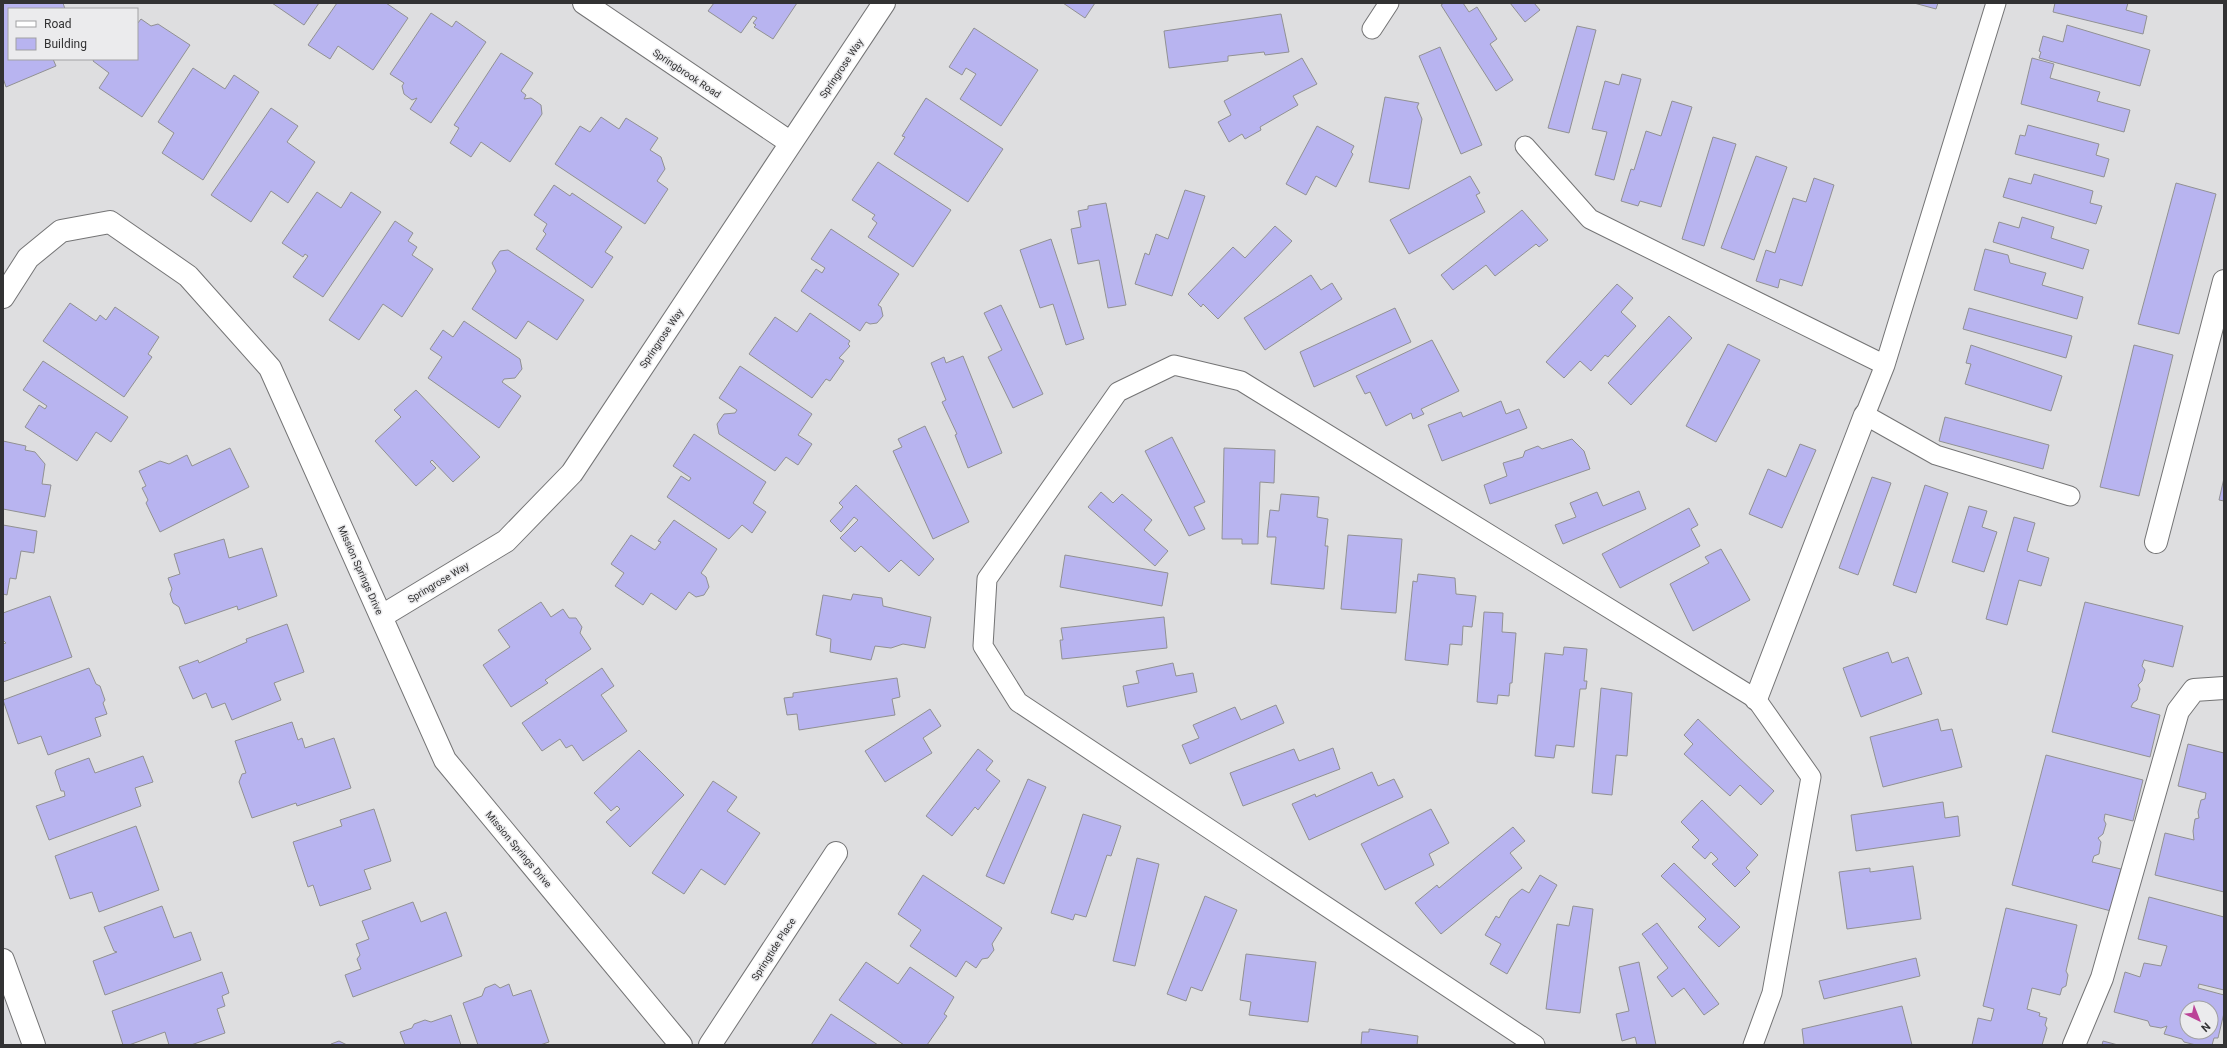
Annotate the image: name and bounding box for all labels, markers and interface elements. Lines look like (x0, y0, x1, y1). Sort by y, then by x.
legend (8, 8, 138, 60)
text: Road (44, 17, 72, 31)
street label: Springrose Way (817, 36, 865, 100)
text: Building (44, 37, 87, 51)
street label: Springbrook Road (651, 47, 723, 100)
street label: Springrose Way (637, 306, 685, 370)
street label: Mission Springs Drive (336, 524, 385, 616)
street label: Springrose Way (406, 560, 471, 605)
street label: Mission Springs Drive (483, 809, 554, 890)
street label: Springtide Place (749, 916, 798, 983)
north arrow (2179, 1000, 2219, 1040)
text: N (2198, 1020, 2213, 1035)

